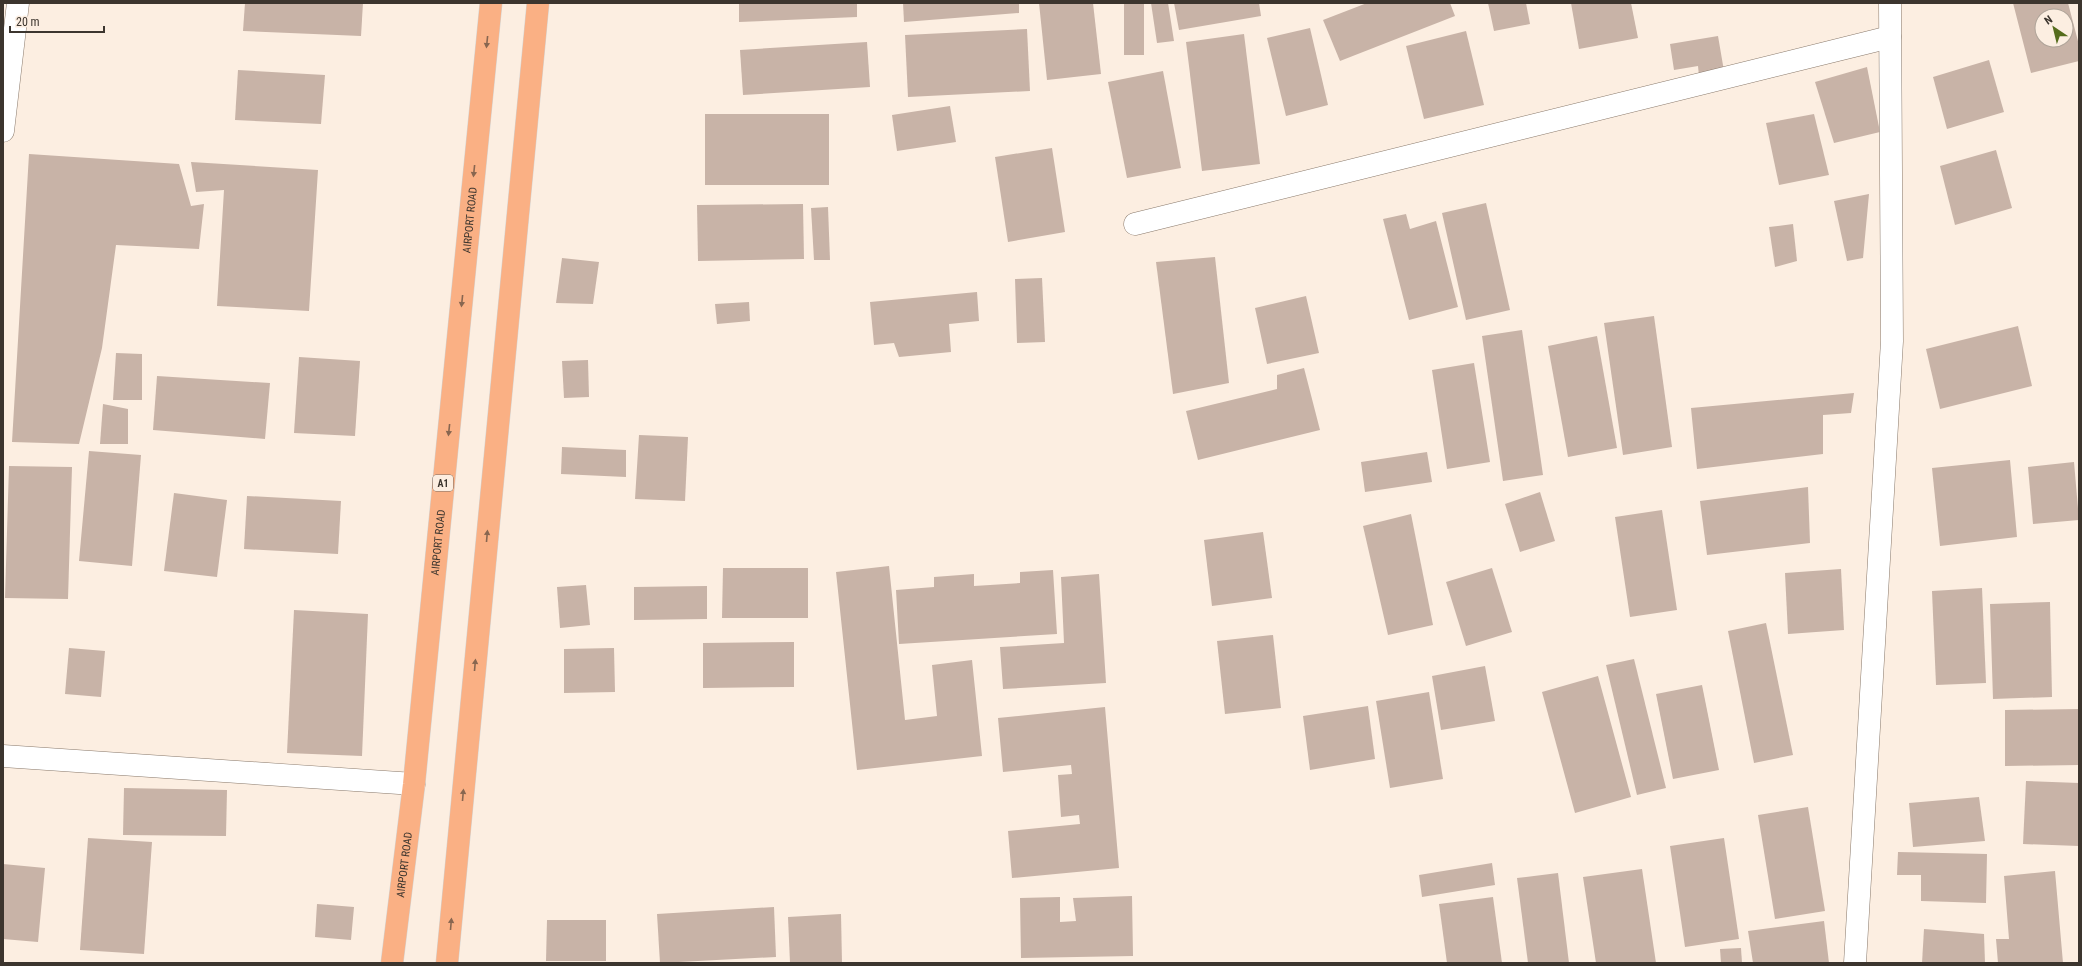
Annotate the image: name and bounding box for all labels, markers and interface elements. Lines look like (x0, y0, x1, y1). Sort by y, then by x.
scale bar (10, 8, 104, 34)
north arrow (2034, 8, 2074, 48)
text: N (2042, 13, 2055, 27)
text: 20 m (16, 15, 40, 29)
one-way arrow (484, 36, 491, 48)
one-way arrow (471, 165, 478, 177)
street label: AIRPORT ROAD (460, 187, 479, 254)
one-way arrow (458, 295, 465, 307)
one-way arrow (445, 424, 452, 436)
road number: A1 (433, 475, 453, 491)
street label: AIRPORT ROAD (428, 509, 448, 576)
one-way arrow (484, 530, 491, 542)
one-way arrow (472, 659, 479, 671)
one-way arrow (460, 789, 466, 801)
street label: AIRPORT ROAD (394, 831, 415, 898)
one-way arrow (448, 918, 454, 930)

